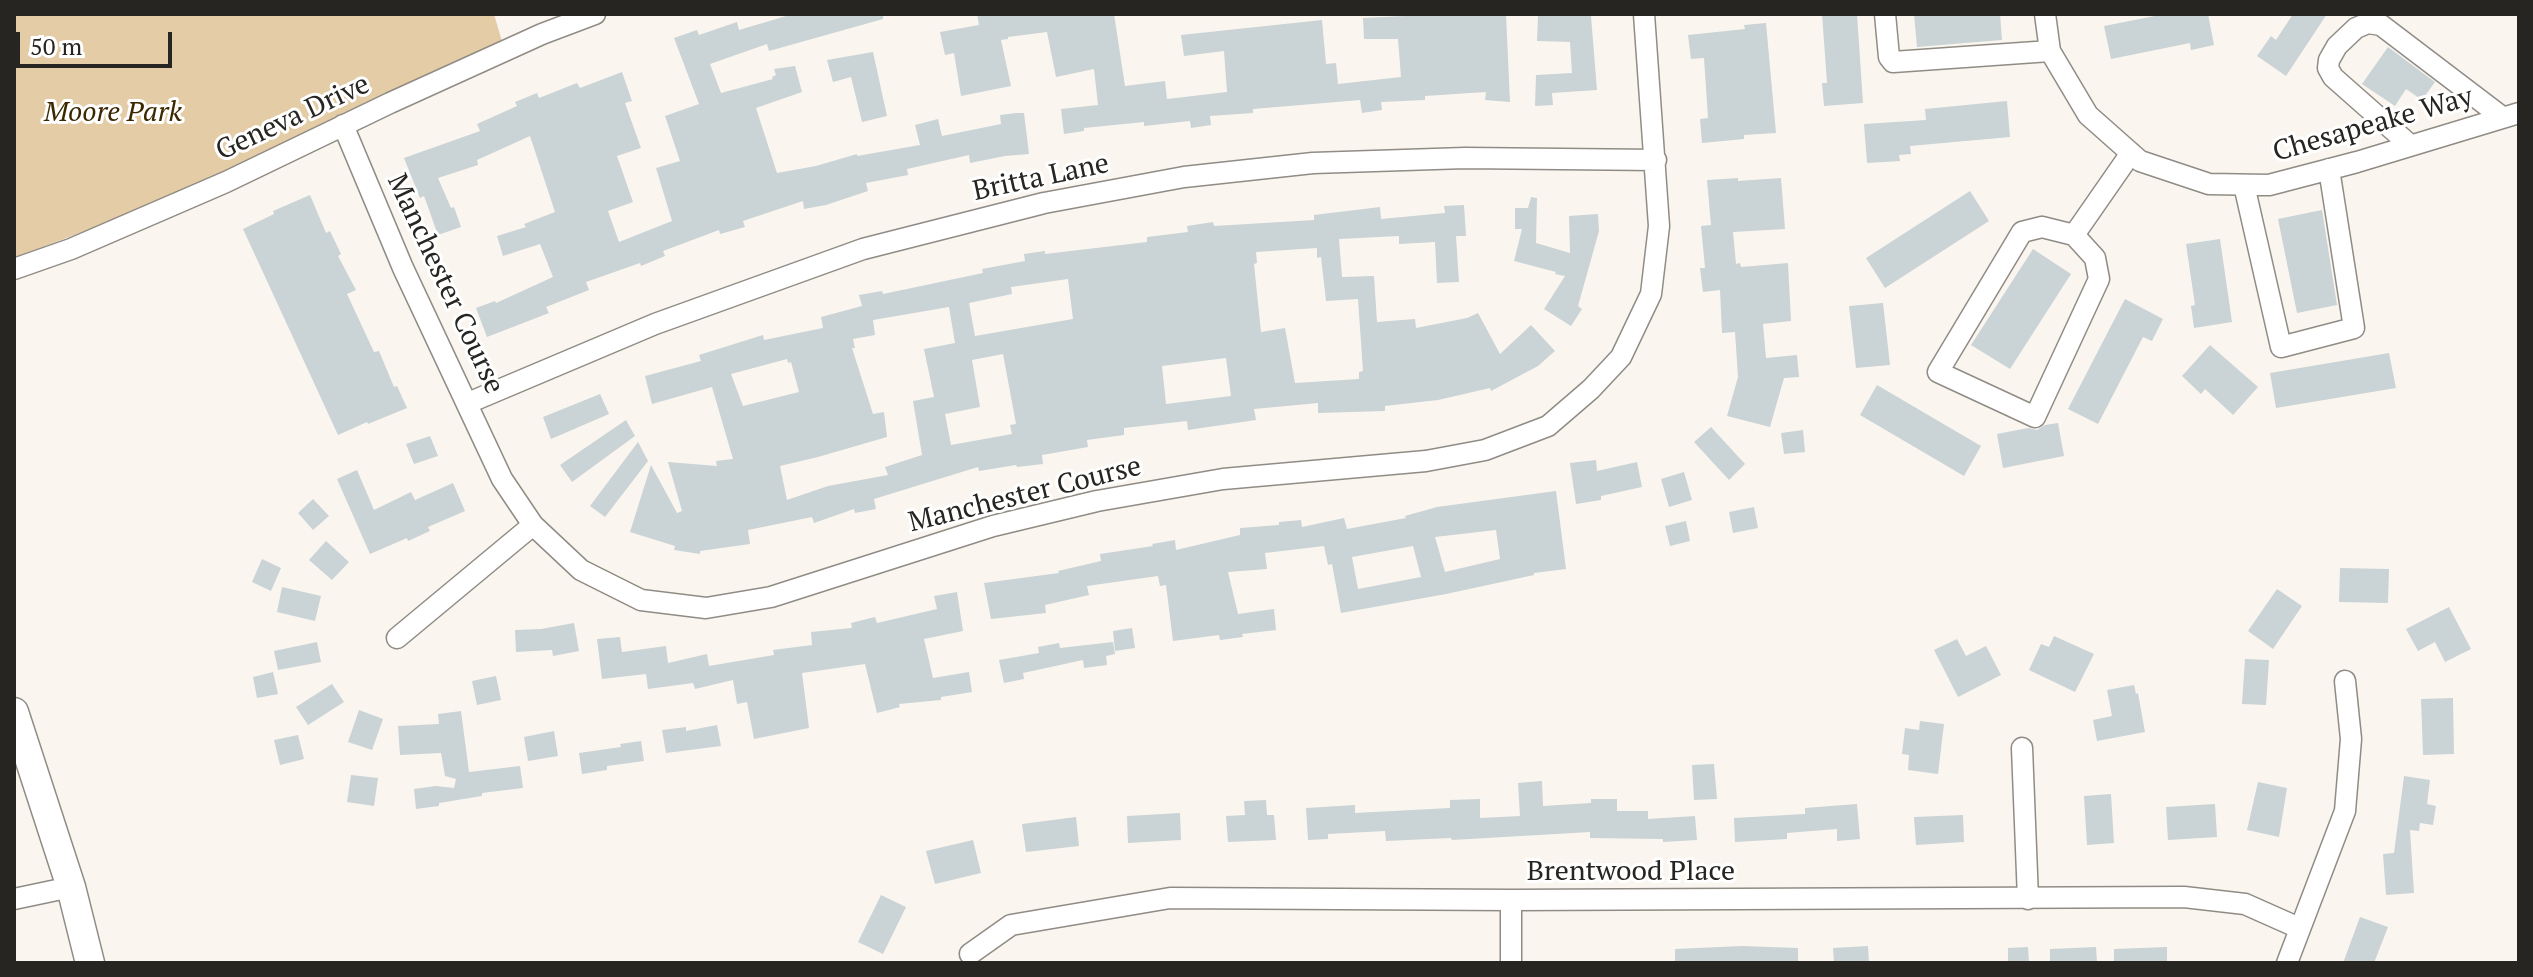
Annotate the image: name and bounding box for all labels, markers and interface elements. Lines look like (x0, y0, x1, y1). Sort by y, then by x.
scale bar (20, 16, 176, 66)
text: 50 m (30, 30, 82, 62)
street label: Geneva Drive (211, 68, 375, 168)
street label: Chesapeake Way (2269, 80, 2477, 170)
park label: Moore Park (44, 96, 182, 130)
street label: Britta Lane (970, 147, 1112, 209)
street label: Manchester Course (379, 169, 511, 399)
street label: Manchester Course (905, 450, 1145, 540)
street label: Brentwood Place (1527, 855, 1735, 889)

